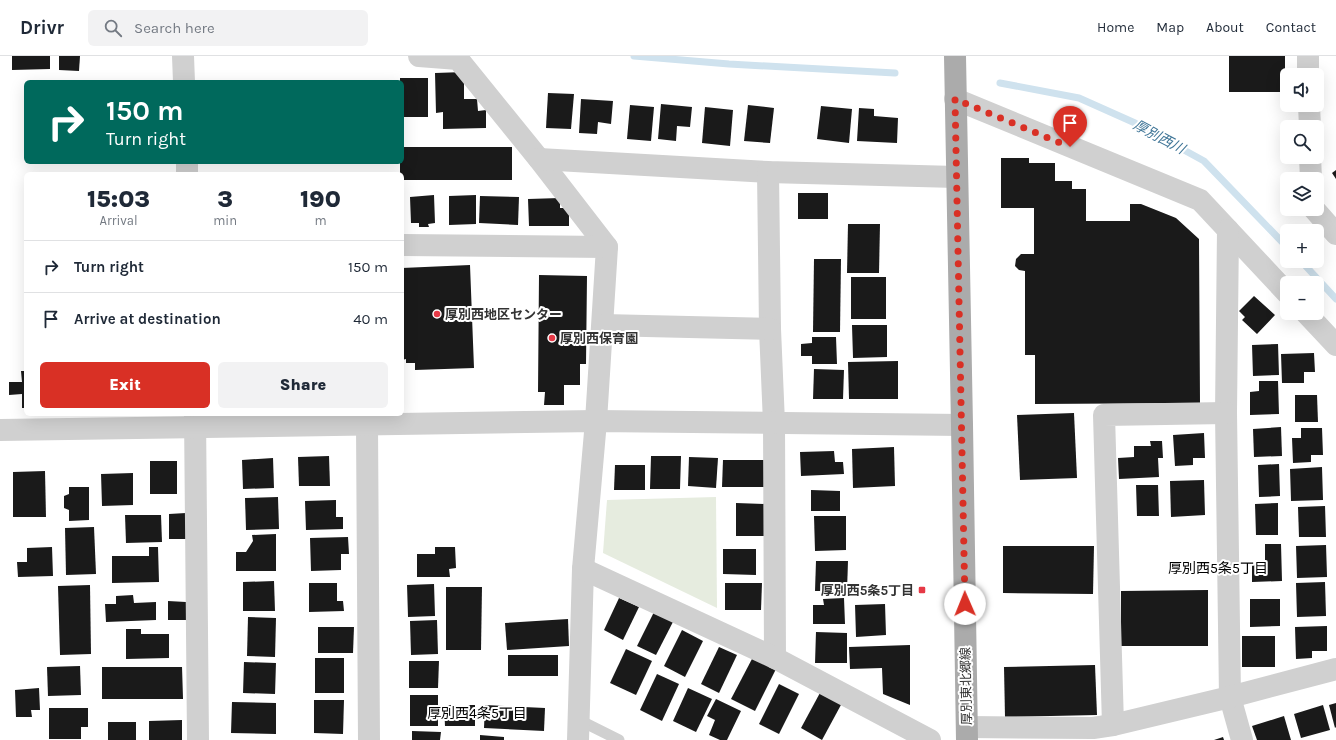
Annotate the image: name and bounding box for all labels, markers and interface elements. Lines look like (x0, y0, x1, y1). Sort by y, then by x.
search box (88, 10, 368, 46)
text: Drivr (20, 17, 64, 39)
icon: search (102, 17, 124, 39)
text: Search here (134, 19, 215, 37)
text: Home (1097, 19, 1134, 36)
text: Map (1156, 19, 1184, 36)
text: About (1206, 19, 1244, 36)
text: Contact (1266, 19, 1316, 36)
map controls (1280, 68, 1324, 320)
button: sound (1280, 68, 1324, 112)
text: 150 m (106, 94, 184, 127)
icon: right (40, 96, 92, 148)
pin (1053, 106, 1087, 147)
icon: arrive (1059, 112, 1081, 134)
water label: 厚別西川 (1130, 116, 1189, 159)
button: search (1280, 120, 1324, 164)
text: Turn right (106, 128, 186, 150)
button: layers (1280, 172, 1324, 216)
text: 15:03 (87, 185, 150, 213)
text: 3 (217, 185, 233, 213)
text: 190 (300, 185, 341, 213)
text: Arrival (100, 213, 138, 228)
text: min (213, 213, 237, 228)
text: m (314, 213, 327, 228)
button: + (1280, 224, 1324, 268)
icon: right (40, 256, 62, 278)
text: Turn right (74, 258, 144, 276)
text: 150 m (348, 258, 388, 276)
button: − (1280, 276, 1324, 320)
place label: 厚別西地区センター (445, 307, 562, 322)
icon: arrive (40, 308, 62, 330)
marker: 厚別西地区センター (432, 309, 442, 319)
text: Arrive at destination (74, 310, 221, 328)
text: 40 m (353, 310, 388, 328)
place label: 厚別西保育園 (560, 331, 638, 346)
marker: 厚別西保育園 (547, 333, 557, 343)
button: Exit (40, 362, 210, 408)
button: Share (218, 362, 388, 408)
district label: 厚別西5条5丁目 (1168, 560, 1268, 577)
place label: 厚別西5条5丁目 (821, 583, 914, 598)
position arrow (944, 583, 986, 625)
marker: 厚別西5条5丁目 (917, 585, 927, 595)
street label: 厚別東北郷線 (958, 647, 974, 725)
district label: 厚別西4条5丁目 (427, 705, 527, 722)

